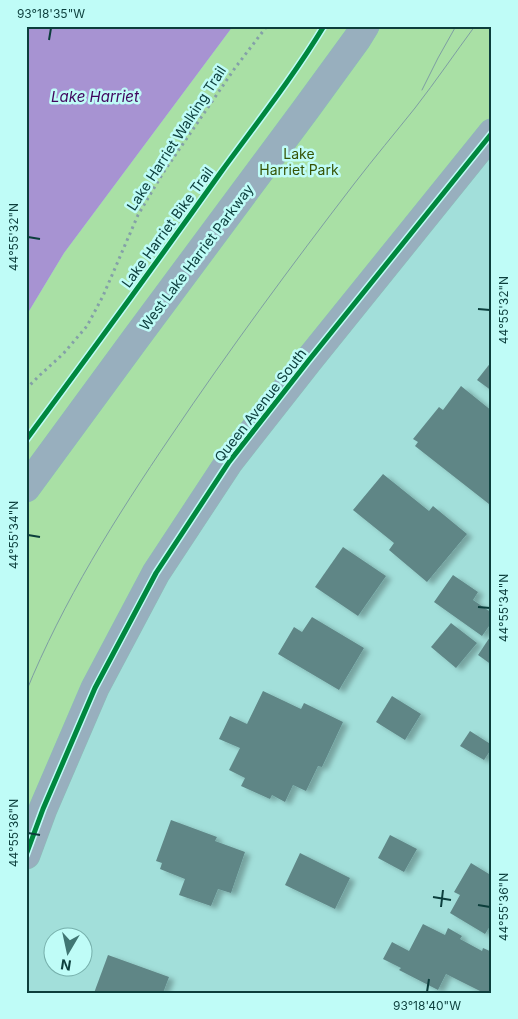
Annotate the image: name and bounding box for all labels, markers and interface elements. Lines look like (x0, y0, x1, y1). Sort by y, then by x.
text: 93°18'35"W (17, 6, 85, 21)
street label: Lake Harriet Walking Trail (123, 63, 229, 213)
water label: Lake Harriet (51, 87, 140, 106)
park label: Lake Harriet Park (259, 145, 339, 178)
street label: Lake Harriet Bike Trail (118, 163, 216, 291)
street label: West Lake Harriet Parkway (135, 180, 257, 333)
text: 44°55'32"N (6, 203, 21, 271)
text: 44°55'32"N (496, 276, 511, 344)
street label: Queen Avenue South (210, 345, 310, 465)
text: 44°55'34"N (6, 501, 21, 569)
text: 44°55'34"N (496, 574, 511, 642)
text: 44°55'36"N (6, 799, 21, 867)
text: 44°55'36"N (496, 873, 511, 941)
north arrow (42, 926, 92, 976)
text: N (59, 956, 72, 975)
text: 93°18'40"W (393, 998, 461, 1013)

